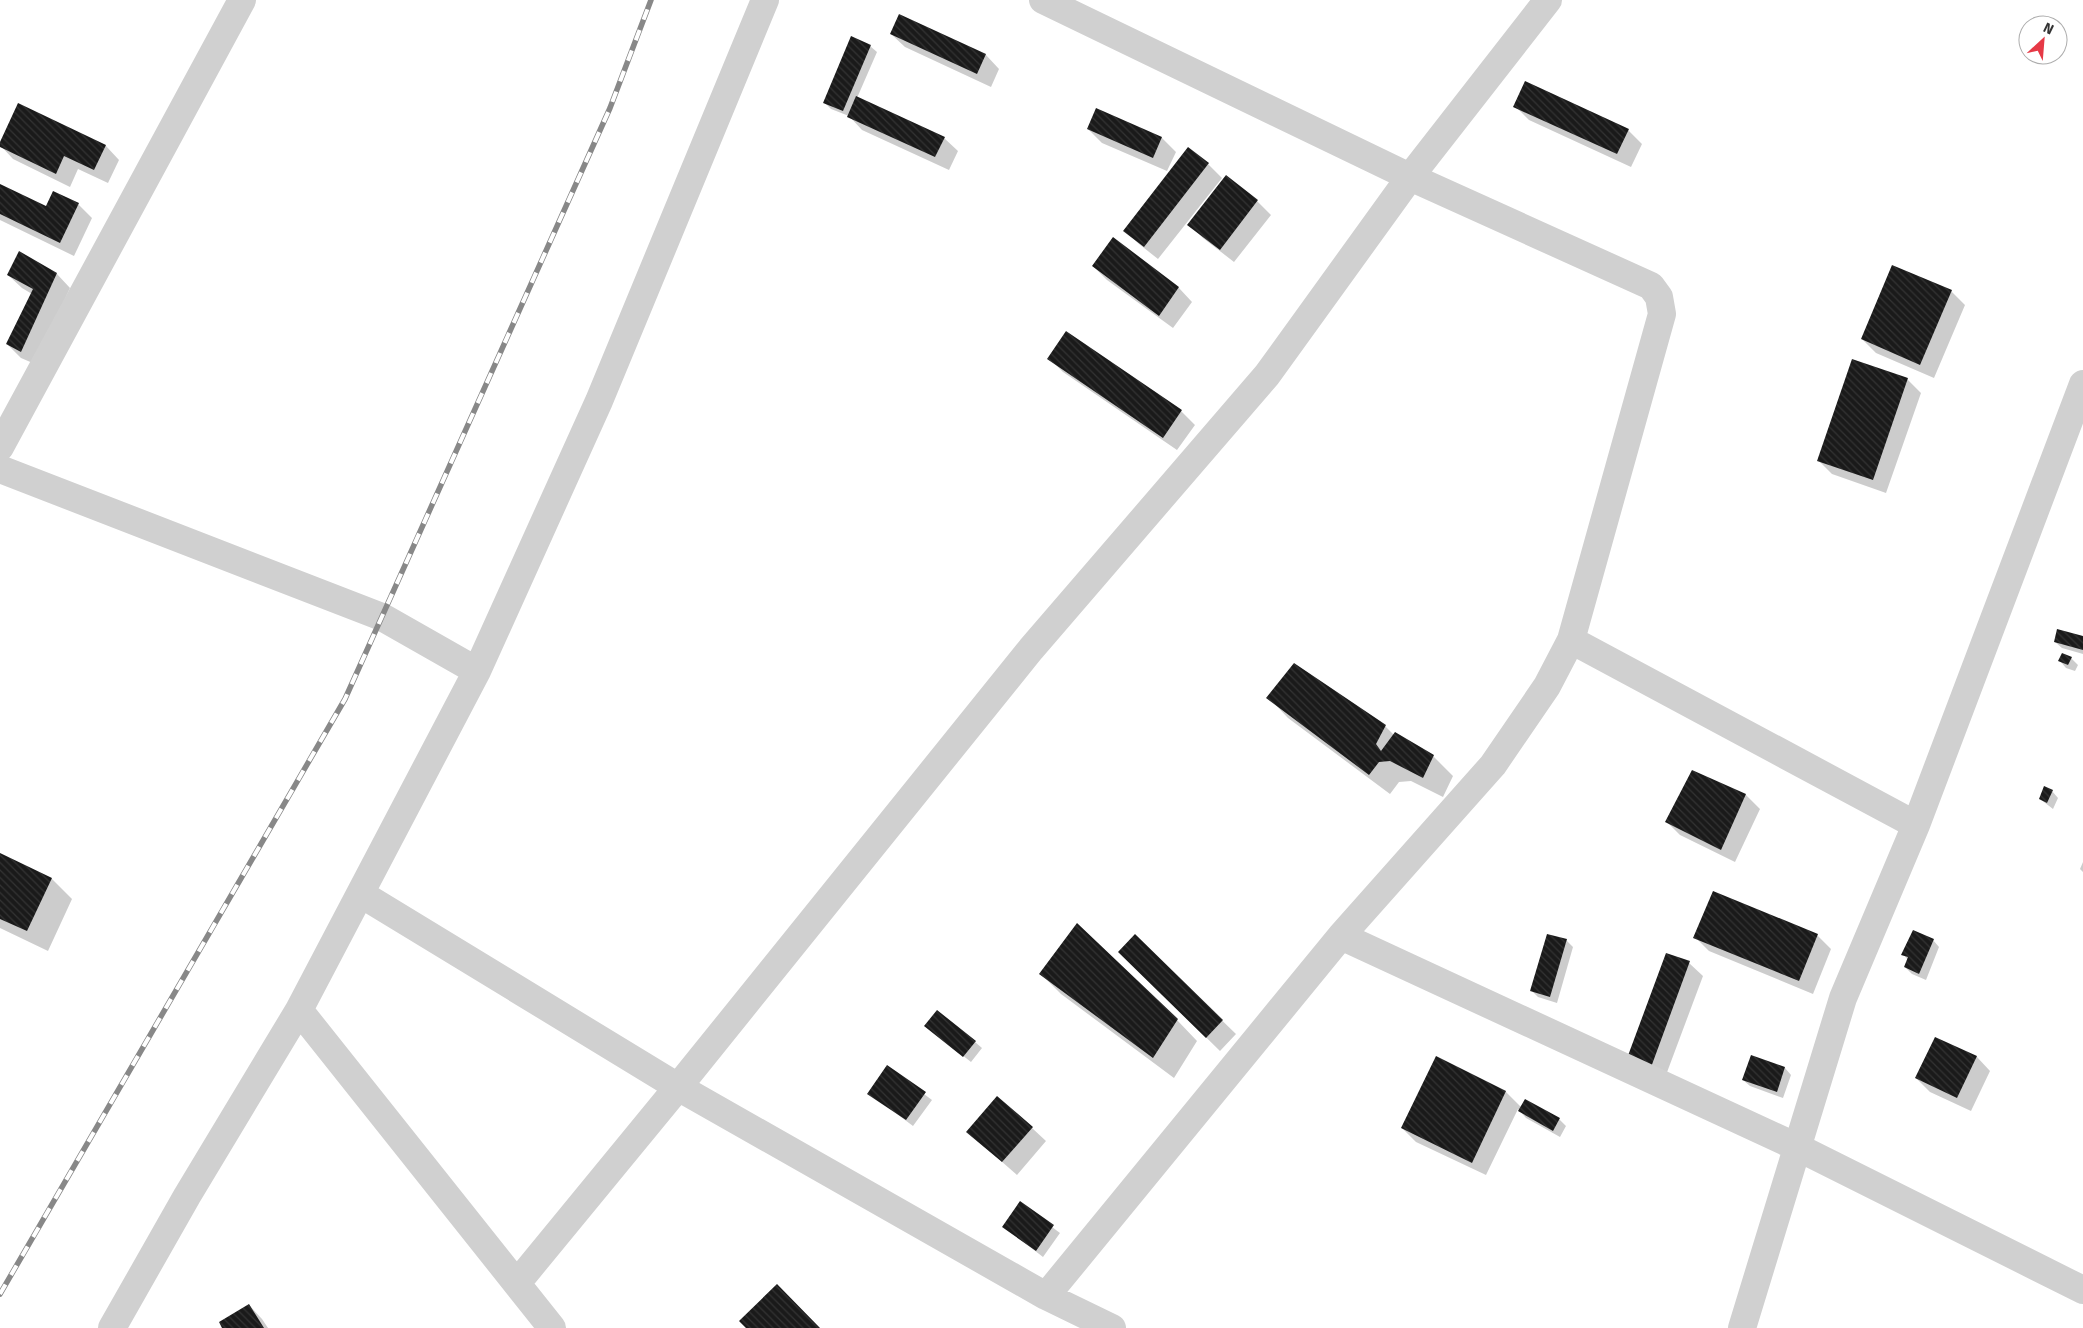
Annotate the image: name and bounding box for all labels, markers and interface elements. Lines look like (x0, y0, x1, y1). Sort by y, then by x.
north arrow (2018, 15, 2068, 65)
text: N (2041, 19, 2056, 38)

